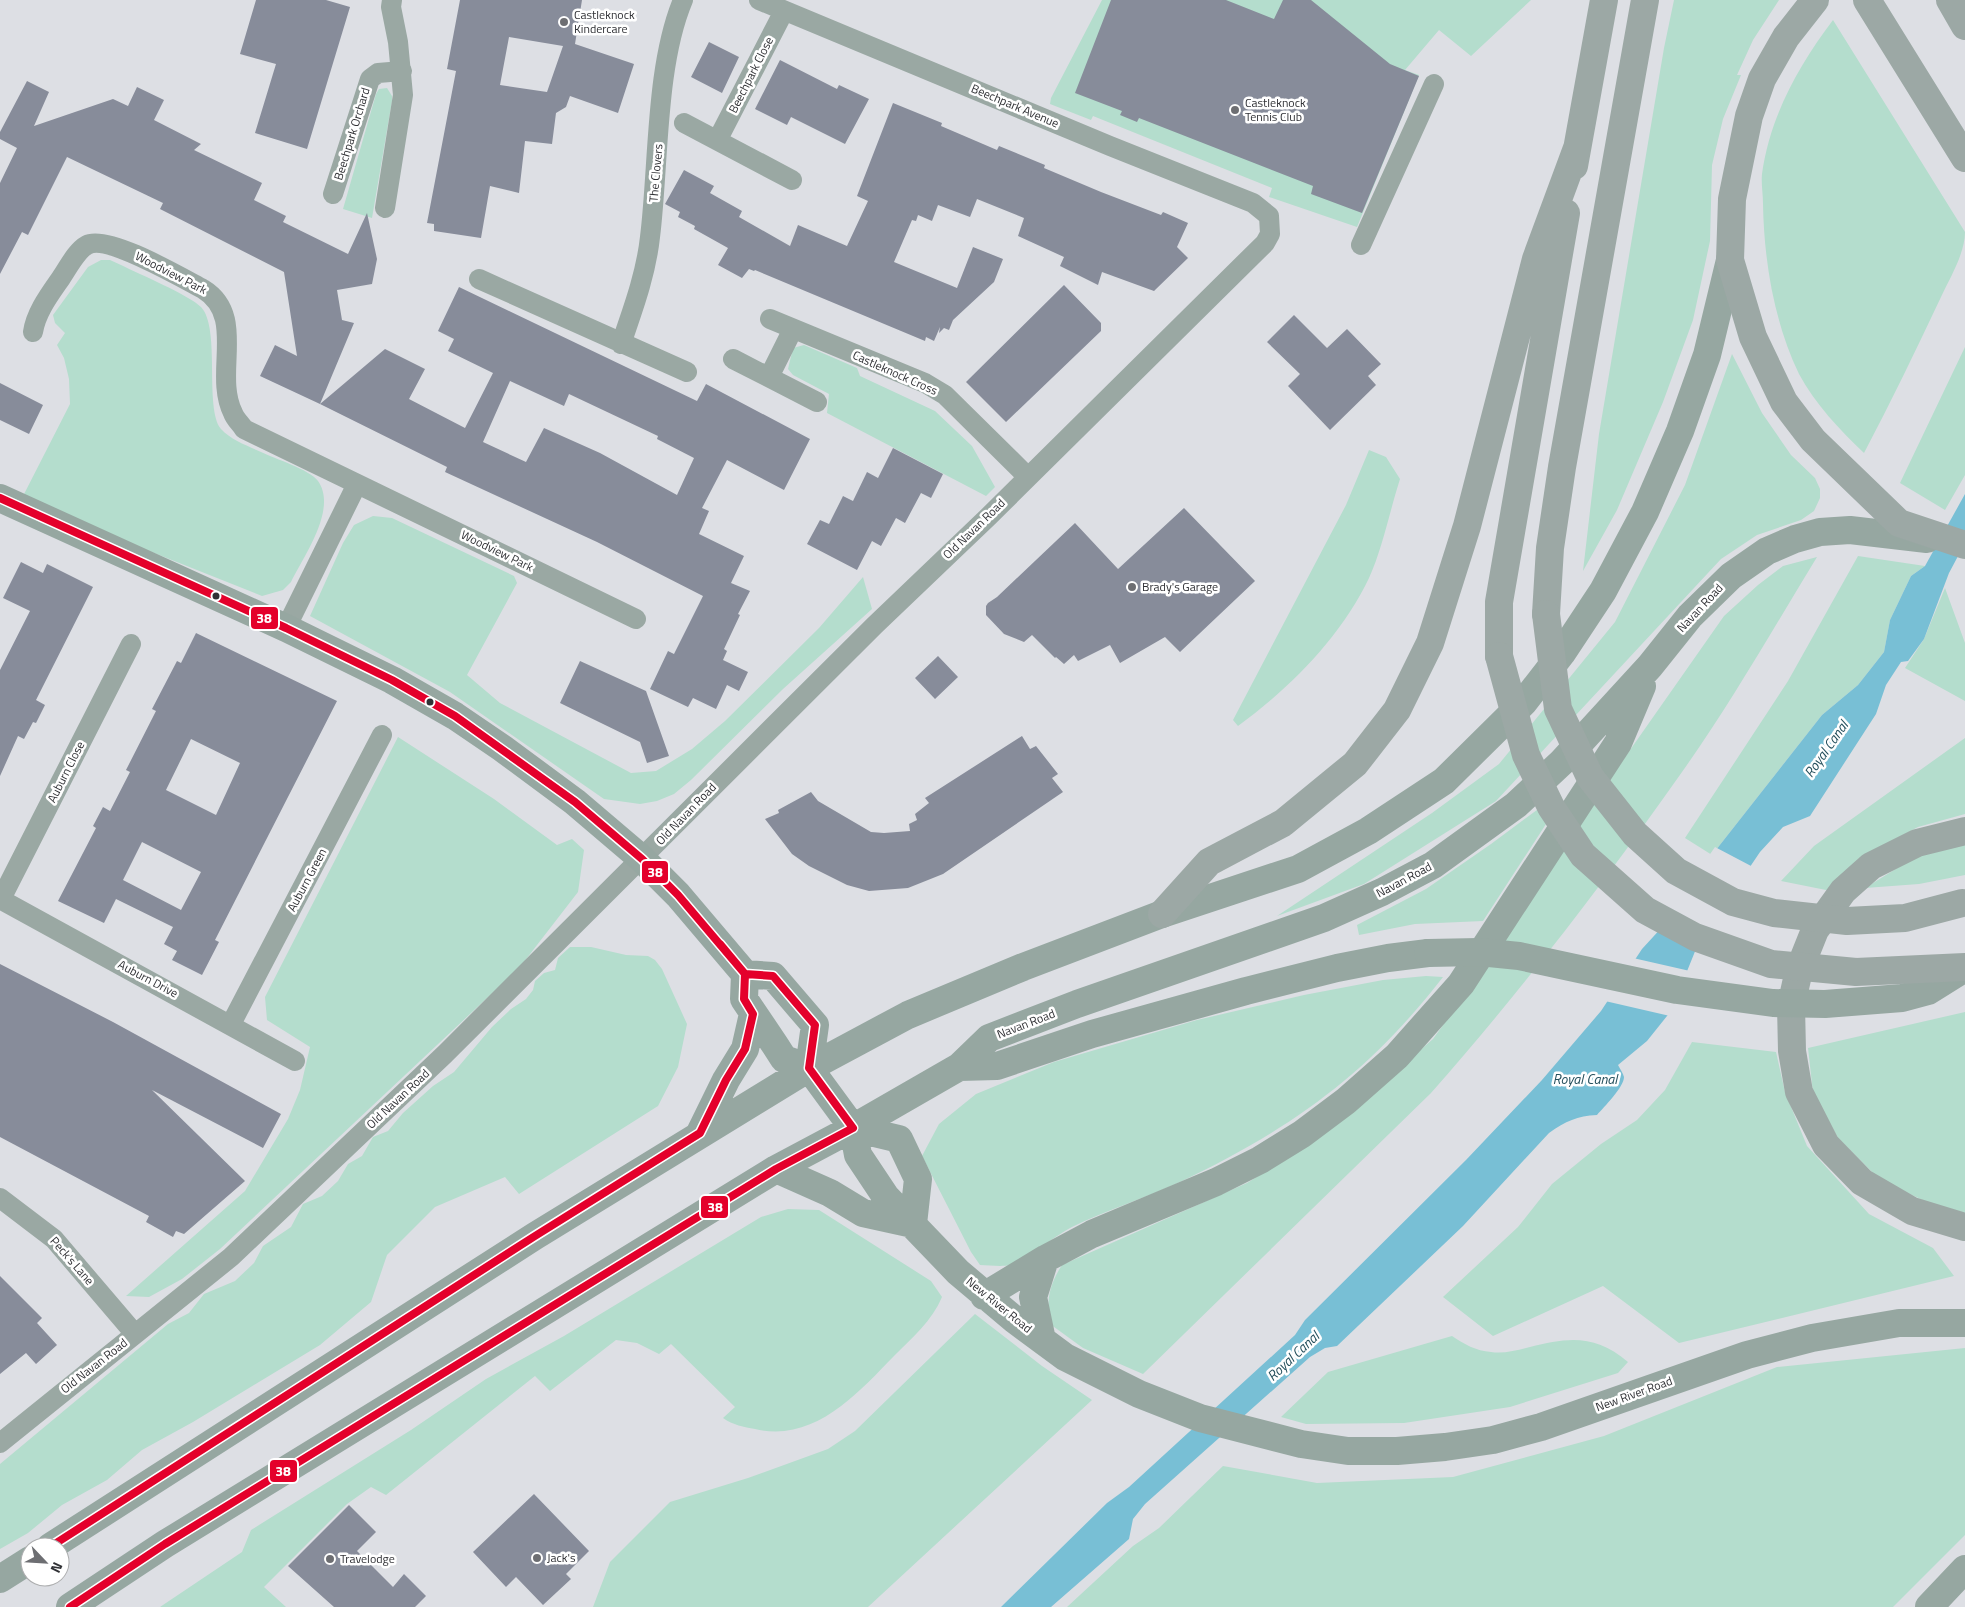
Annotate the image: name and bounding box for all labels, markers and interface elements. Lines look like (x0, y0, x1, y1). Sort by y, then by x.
place label: Castleknock Kindercare (574, 5, 635, 38)
marker: Castleknock Kindercare (558, 16, 570, 28)
street label: Beechpark Close (723, 33, 778, 116)
street label: Beechpark Avenue (968, 79, 1062, 133)
street label: Beechpark Orchard (328, 85, 375, 183)
place label: Castleknock Tennis Club (1245, 93, 1306, 126)
marker: Castleknock Tennis Club (1229, 104, 1241, 116)
street label: The Clovers (643, 143, 668, 203)
street label: Woodview Park (132, 246, 211, 299)
street label: Castleknock Cross (850, 345, 941, 400)
street label: Old Navan Road (938, 494, 1009, 563)
street label: Woodview Park (458, 525, 537, 576)
place label: Brady's Garage (1142, 577, 1218, 596)
street label: Navan Road (1672, 579, 1727, 636)
marker: Brady's Garage (1126, 581, 1138, 593)
unlabelled marker (211, 591, 221, 601)
line badge: 38 (250, 606, 279, 630)
text: 38 (256, 607, 272, 628)
unlabelled marker (425, 697, 435, 707)
water label: Royal Canal (1798, 715, 1854, 781)
street label: Auburn Close (42, 738, 89, 806)
street label: Old Navan Road (651, 778, 720, 849)
street label: Auburn Green (282, 845, 331, 915)
street label: Navan Road (1372, 857, 1435, 902)
line badge: 38 (641, 860, 669, 884)
text: 38 (647, 861, 663, 882)
street label: Auburn Drive (115, 955, 182, 1002)
street label: Navan Road (994, 1004, 1058, 1043)
street label: Old Navan Road (362, 1064, 434, 1133)
water label: Royal Canal (1553, 1068, 1619, 1089)
line badge: 38 (700, 1195, 729, 1219)
text: 38 (707, 1196, 723, 1217)
street label: Peck's Lane (46, 1232, 99, 1289)
street label: New River Road (962, 1272, 1037, 1337)
water label: Royal Canal (1262, 1325, 1325, 1385)
street label: Old Navan Road (56, 1333, 131, 1398)
street label: New River Road (1593, 1371, 1675, 1416)
line badge: 38 (269, 1459, 298, 1483)
text: 38 (275, 1460, 291, 1481)
north arrow (20, 1537, 70, 1587)
place label: Jack's (547, 1548, 576, 1567)
place label: Travelodge (340, 1549, 395, 1568)
marker: Jack's (531, 1552, 543, 1564)
marker: Travelodge (324, 1553, 336, 1565)
text: N (46, 1559, 69, 1577)

